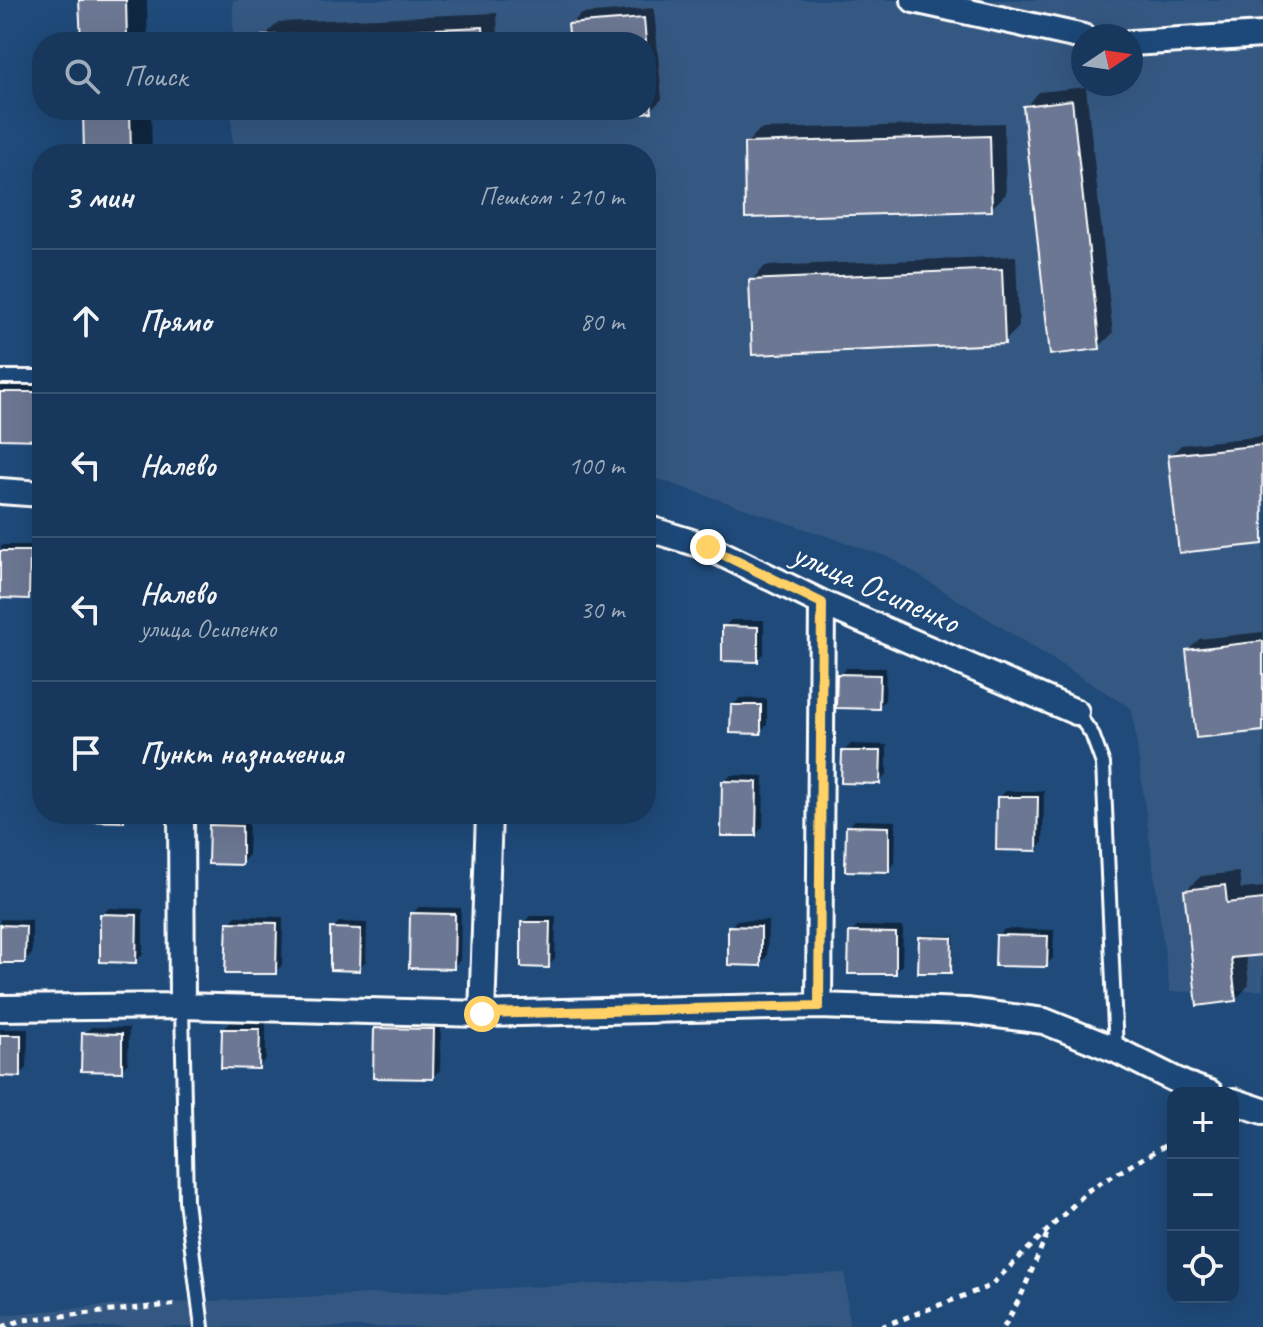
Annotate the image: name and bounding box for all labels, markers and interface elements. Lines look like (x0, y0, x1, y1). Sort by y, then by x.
north arrow (1071, 24, 1143, 96)
search box (32, 32, 656, 120)
icon: search (60, 54, 104, 98)
text: Поиск (124, 57, 187, 95)
text: 3 мин (64, 175, 133, 218)
text: Пешком · 210 m (479, 180, 624, 213)
icon: ahead (64, 299, 108, 343)
text: Прямо (140, 302, 211, 340)
text: 80 m (580, 305, 624, 338)
icon: left (64, 443, 108, 487)
text: Налево (140, 446, 216, 484)
text: 100 m (568, 449, 624, 482)
route end (690, 529, 726, 565)
street label: улица Осипенко (784, 530, 968, 644)
text: Налево (140, 574, 216, 612)
icon: left (64, 587, 108, 631)
text: 30 m (580, 593, 624, 626)
text: улица Осипенко (140, 612, 276, 645)
icon: arrive (64, 731, 108, 775)
text: Пункт назначения (140, 734, 343, 772)
route start (464, 996, 500, 1032)
map controls (1167, 1087, 1239, 1303)
button: + (1167, 1087, 1239, 1159)
button: − (1167, 1159, 1239, 1231)
button: locate (1167, 1231, 1239, 1303)

